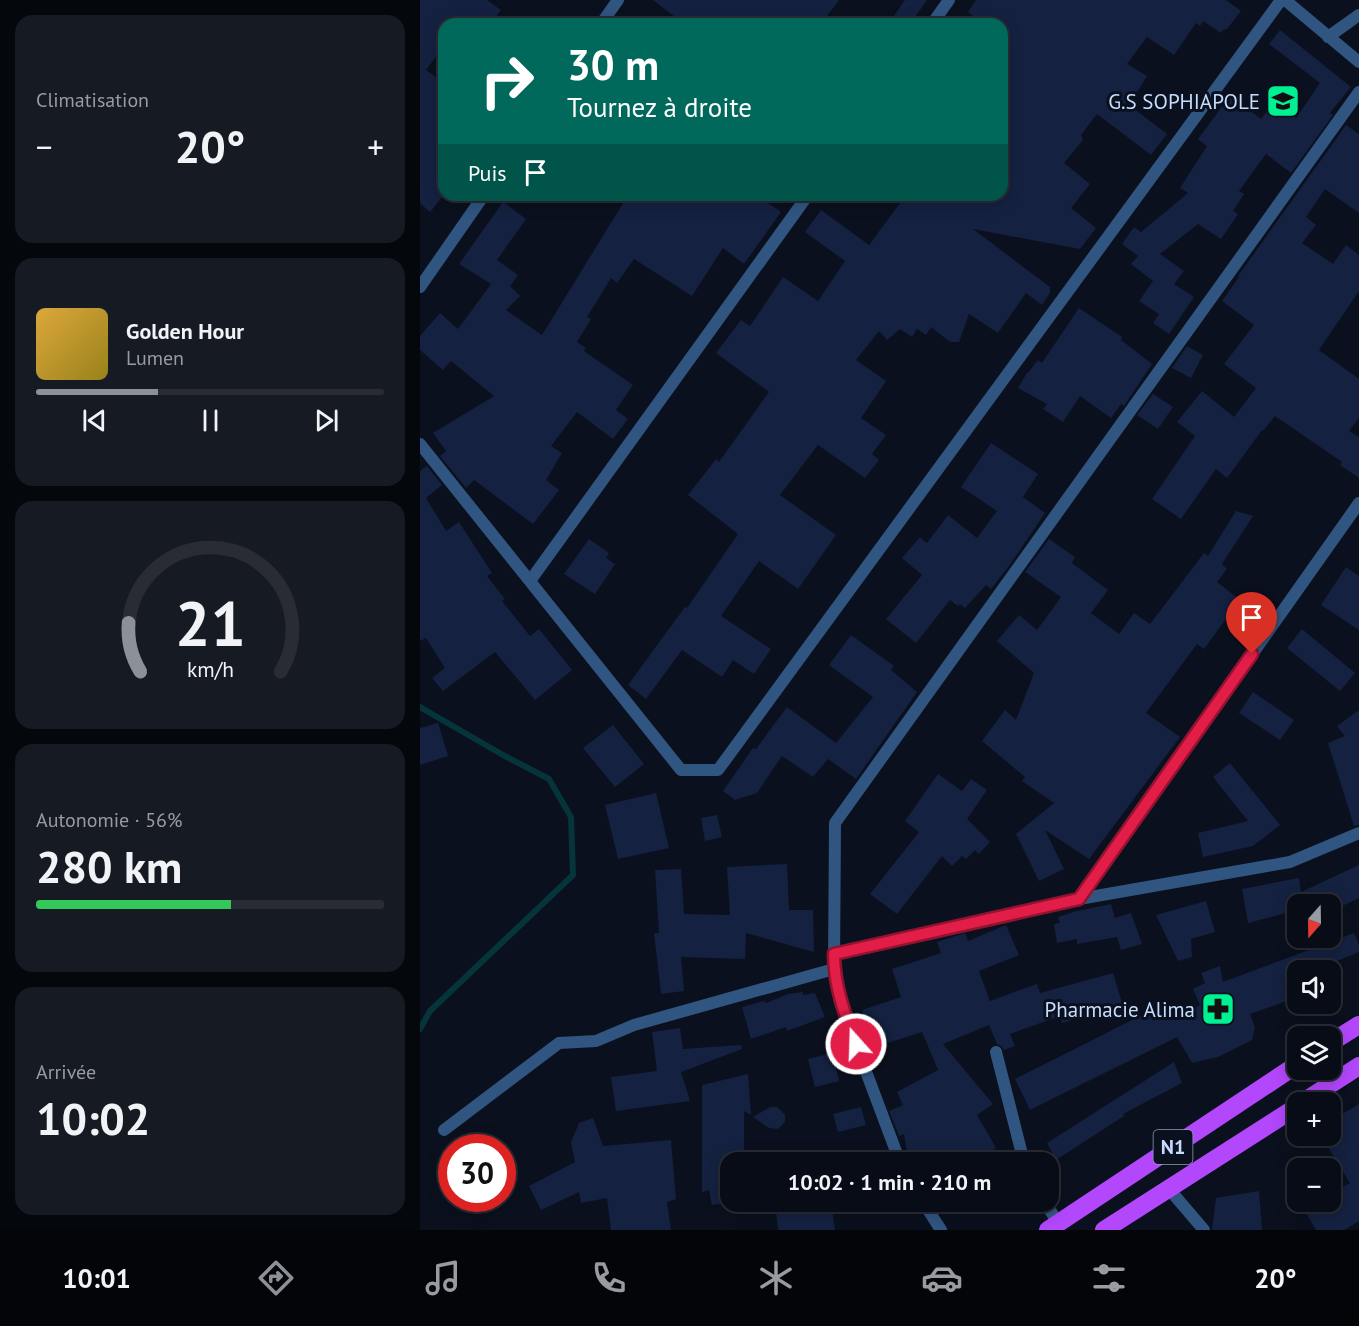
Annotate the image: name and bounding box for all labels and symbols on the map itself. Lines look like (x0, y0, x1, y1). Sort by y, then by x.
school or university icon: G.S SOPHIAPOLE (1265, 83, 1301, 119)
place label: G.S SOPHIAPOLE (1108, 88, 1260, 115)
pin (1226, 592, 1277, 654)
north arrow (1287, 894, 1341, 948)
pharmacy icon: Pharmacie Alima (1200, 991, 1236, 1027)
place label: Pharmacie Alima (1045, 996, 1195, 1023)
position arrow (824, 1012, 888, 1076)
road number: N1 (1154, 1130, 1192, 1164)
speed limit sign: 30 (438, 1134, 516, 1212)

